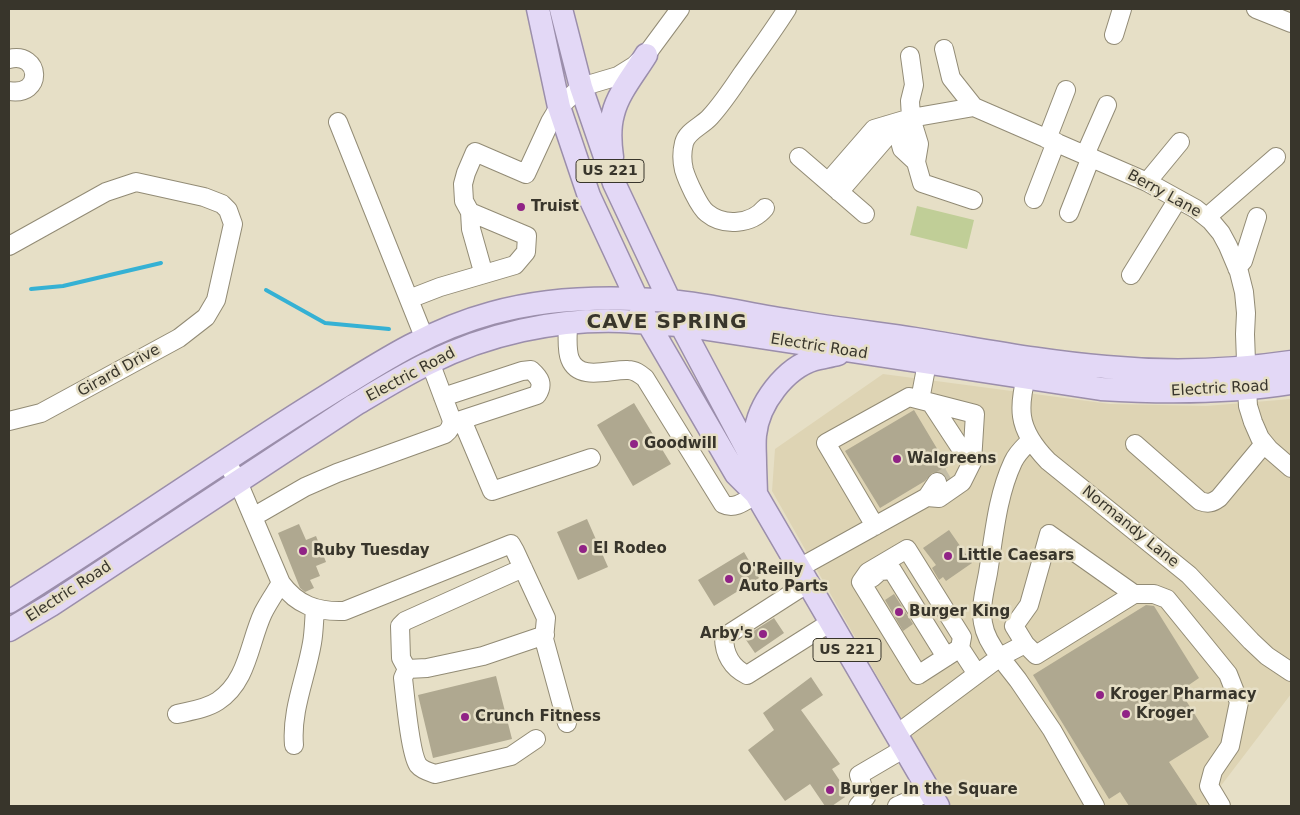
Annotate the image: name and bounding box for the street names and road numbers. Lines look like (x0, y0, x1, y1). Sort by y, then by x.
road number: US 221 (576, 160, 644, 182)
street label: Berry Lane (1124, 166, 1204, 222)
street label: Electric Road (769, 330, 869, 364)
street label: Girard Drive (75, 341, 163, 401)
street label: Electric Road (364, 344, 458, 406)
street label: Electric Road (1171, 377, 1269, 401)
street label: Normandy Lane (1078, 483, 1182, 571)
street label: Electric Road (23, 558, 115, 626)
road number: US 221 (813, 638, 881, 662)

